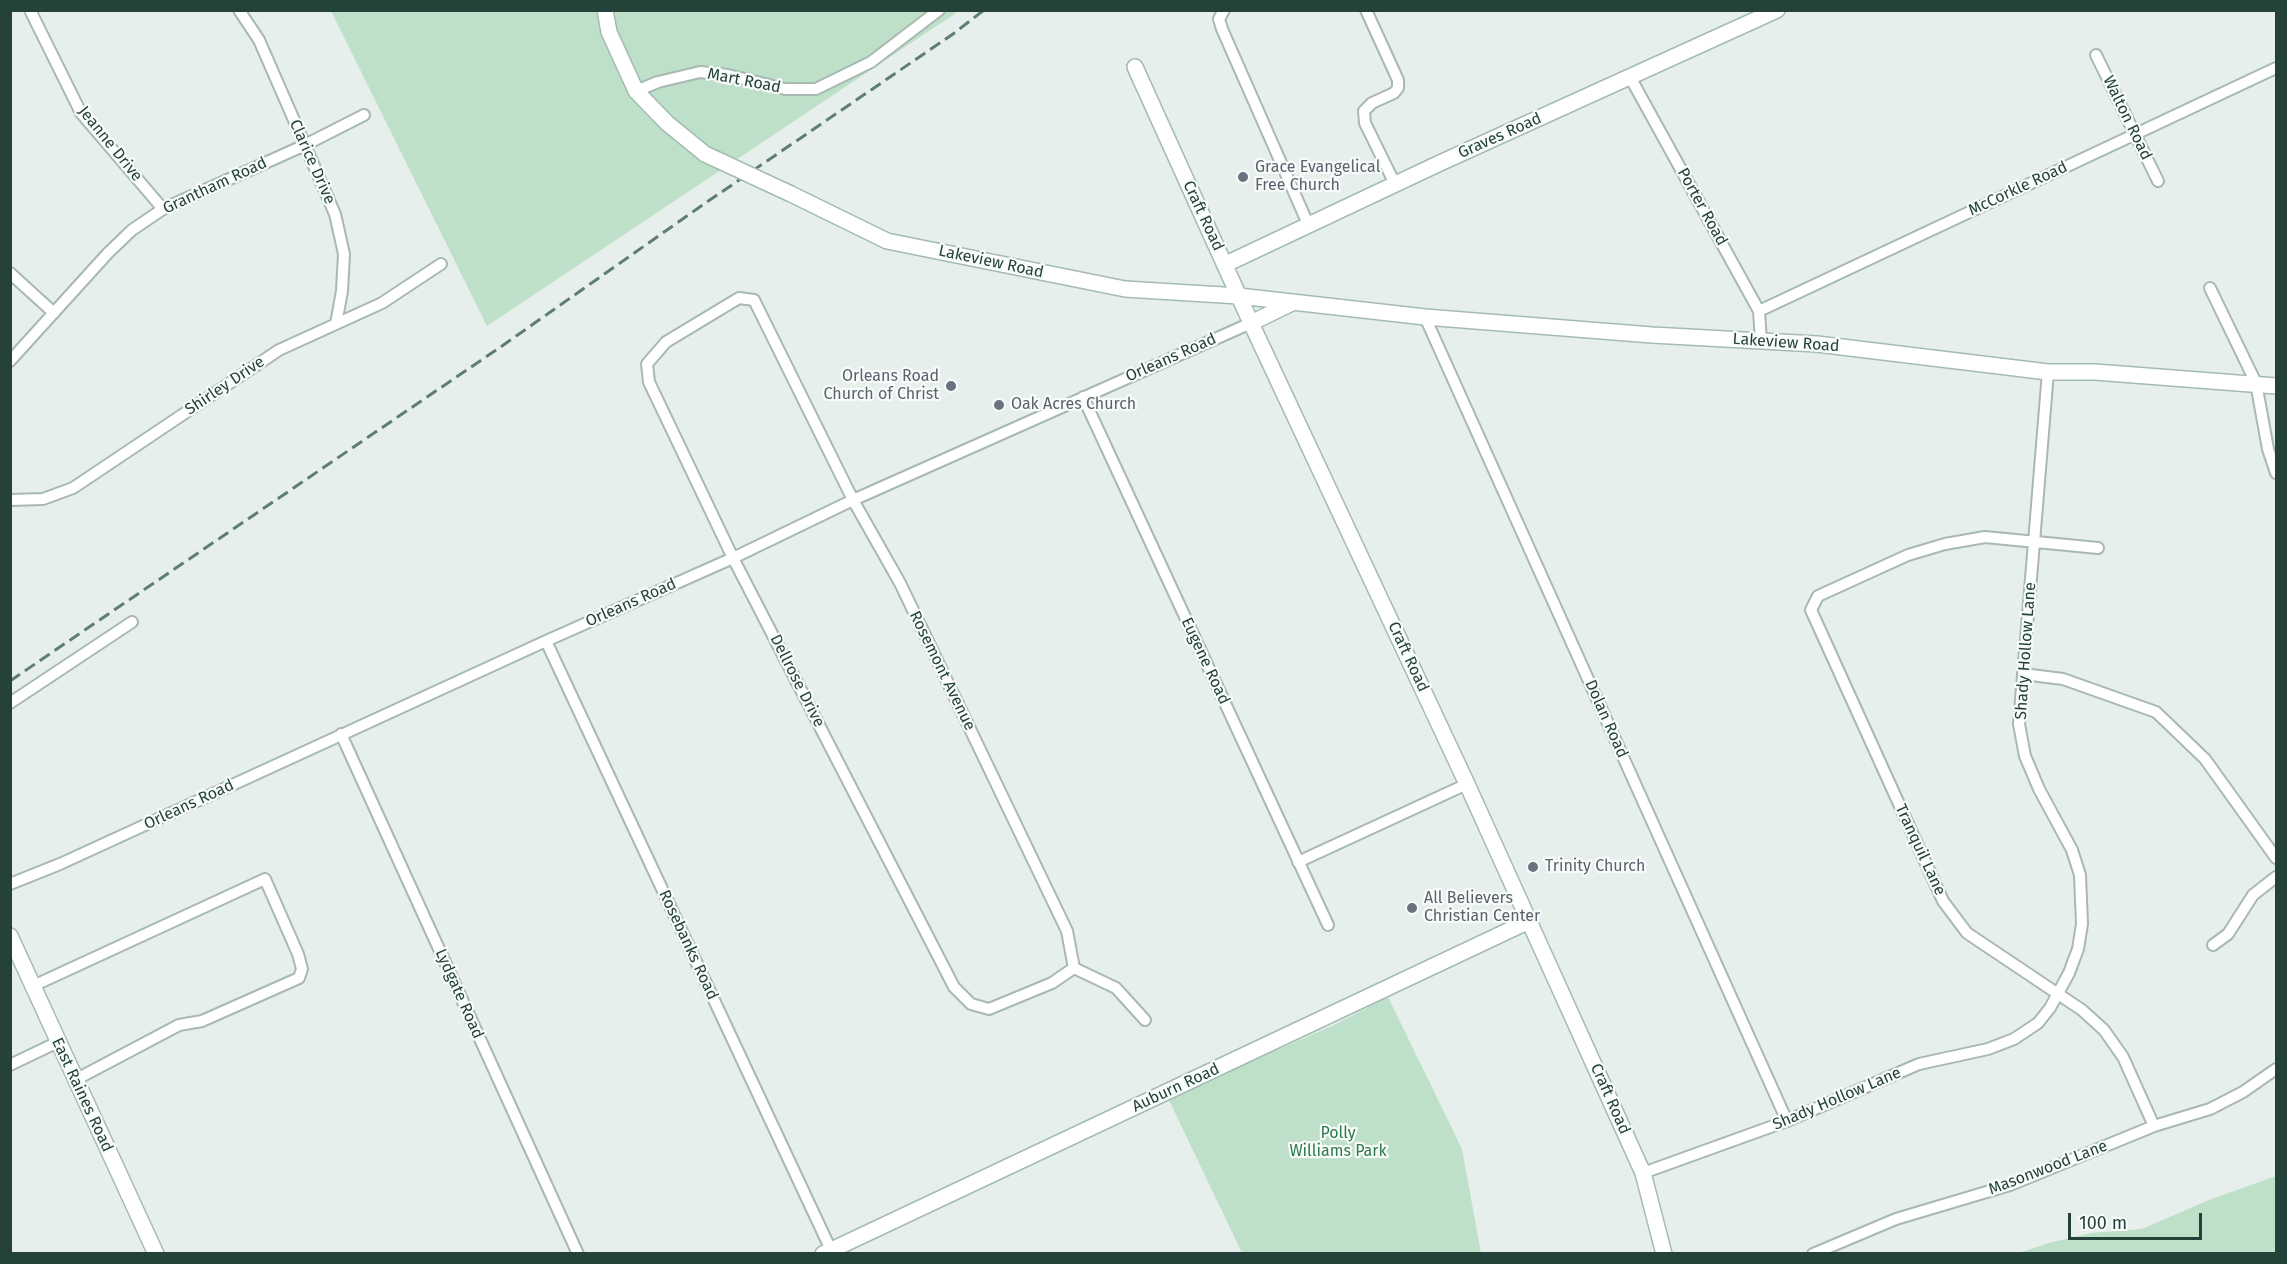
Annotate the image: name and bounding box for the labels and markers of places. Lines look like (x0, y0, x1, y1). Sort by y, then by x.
place label: Grace Evangelical Free Church (1255, 158, 1380, 196)
marker: Grace Evangelical Free Church (1236, 170, 1250, 184)
place label: Orleans Road Church of Christ (823, 367, 939, 405)
marker: Orleans Road Church of Christ (944, 379, 958, 393)
place label: Oak Acres Church (1011, 395, 1136, 415)
marker: Oak Acres Church (992, 398, 1006, 412)
place label: Trinity Church (1545, 857, 1645, 877)
marker: Trinity Church (1526, 860, 1540, 874)
place label: All Believers Christian Center (1424, 889, 1540, 927)
marker: All Believers Christian Center (1405, 901, 1419, 915)

